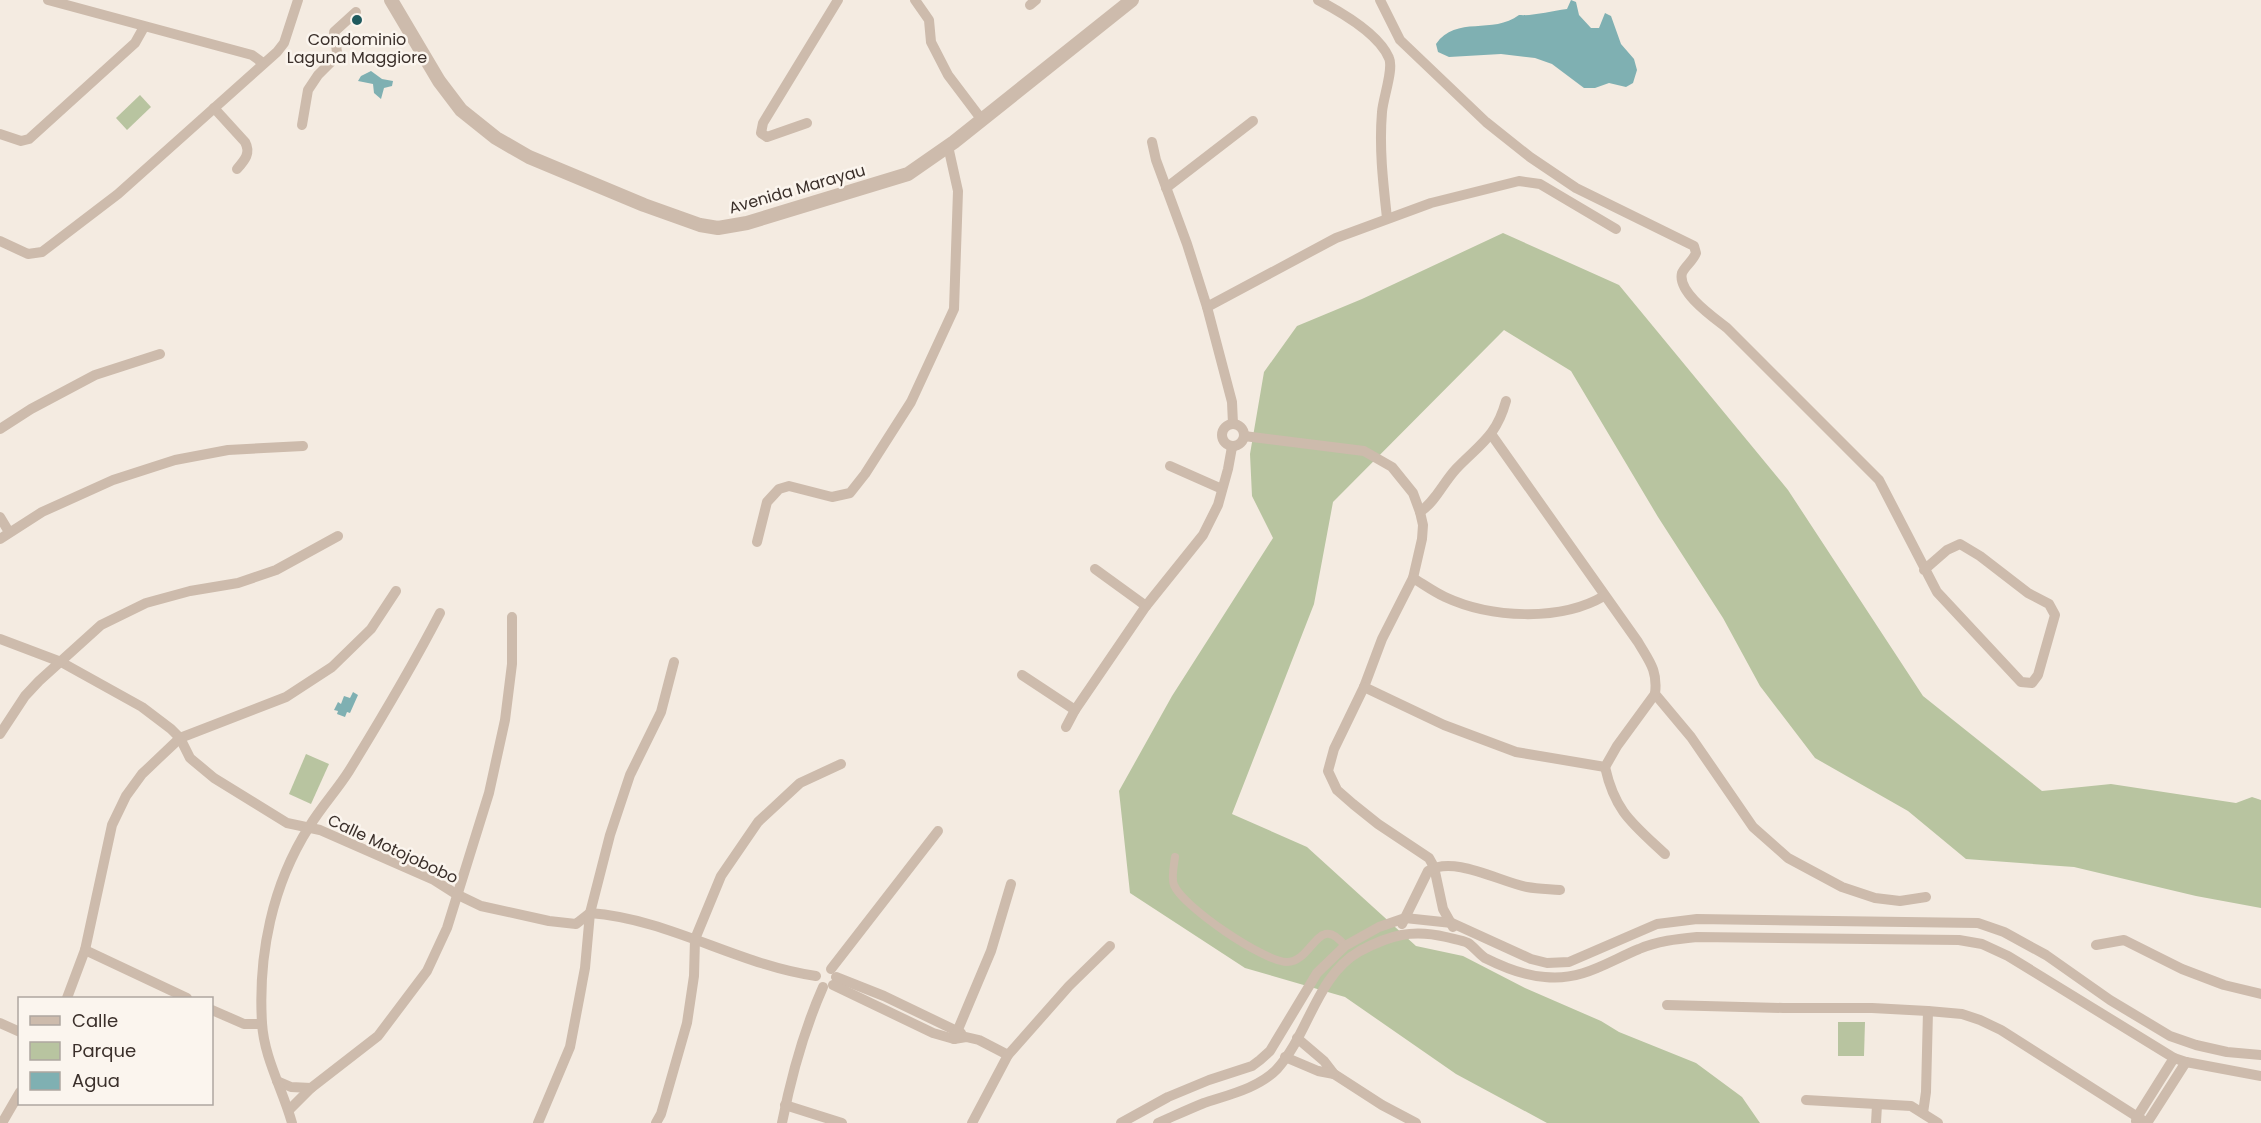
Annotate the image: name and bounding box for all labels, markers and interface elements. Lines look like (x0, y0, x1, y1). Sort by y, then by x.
marker: Condominio Laguna Maggiore (350, 13, 364, 27)
place label: Condominio Laguna Maggiore (287, 28, 427, 69)
street label: Avenida Marayau (726, 158, 868, 220)
street label: Calle Motojobobo (324, 809, 462, 889)
legend (18, 997, 213, 1105)
text: Calle (72, 1008, 118, 1033)
text: Parque (72, 1038, 136, 1063)
text: Agua (72, 1068, 120, 1093)

